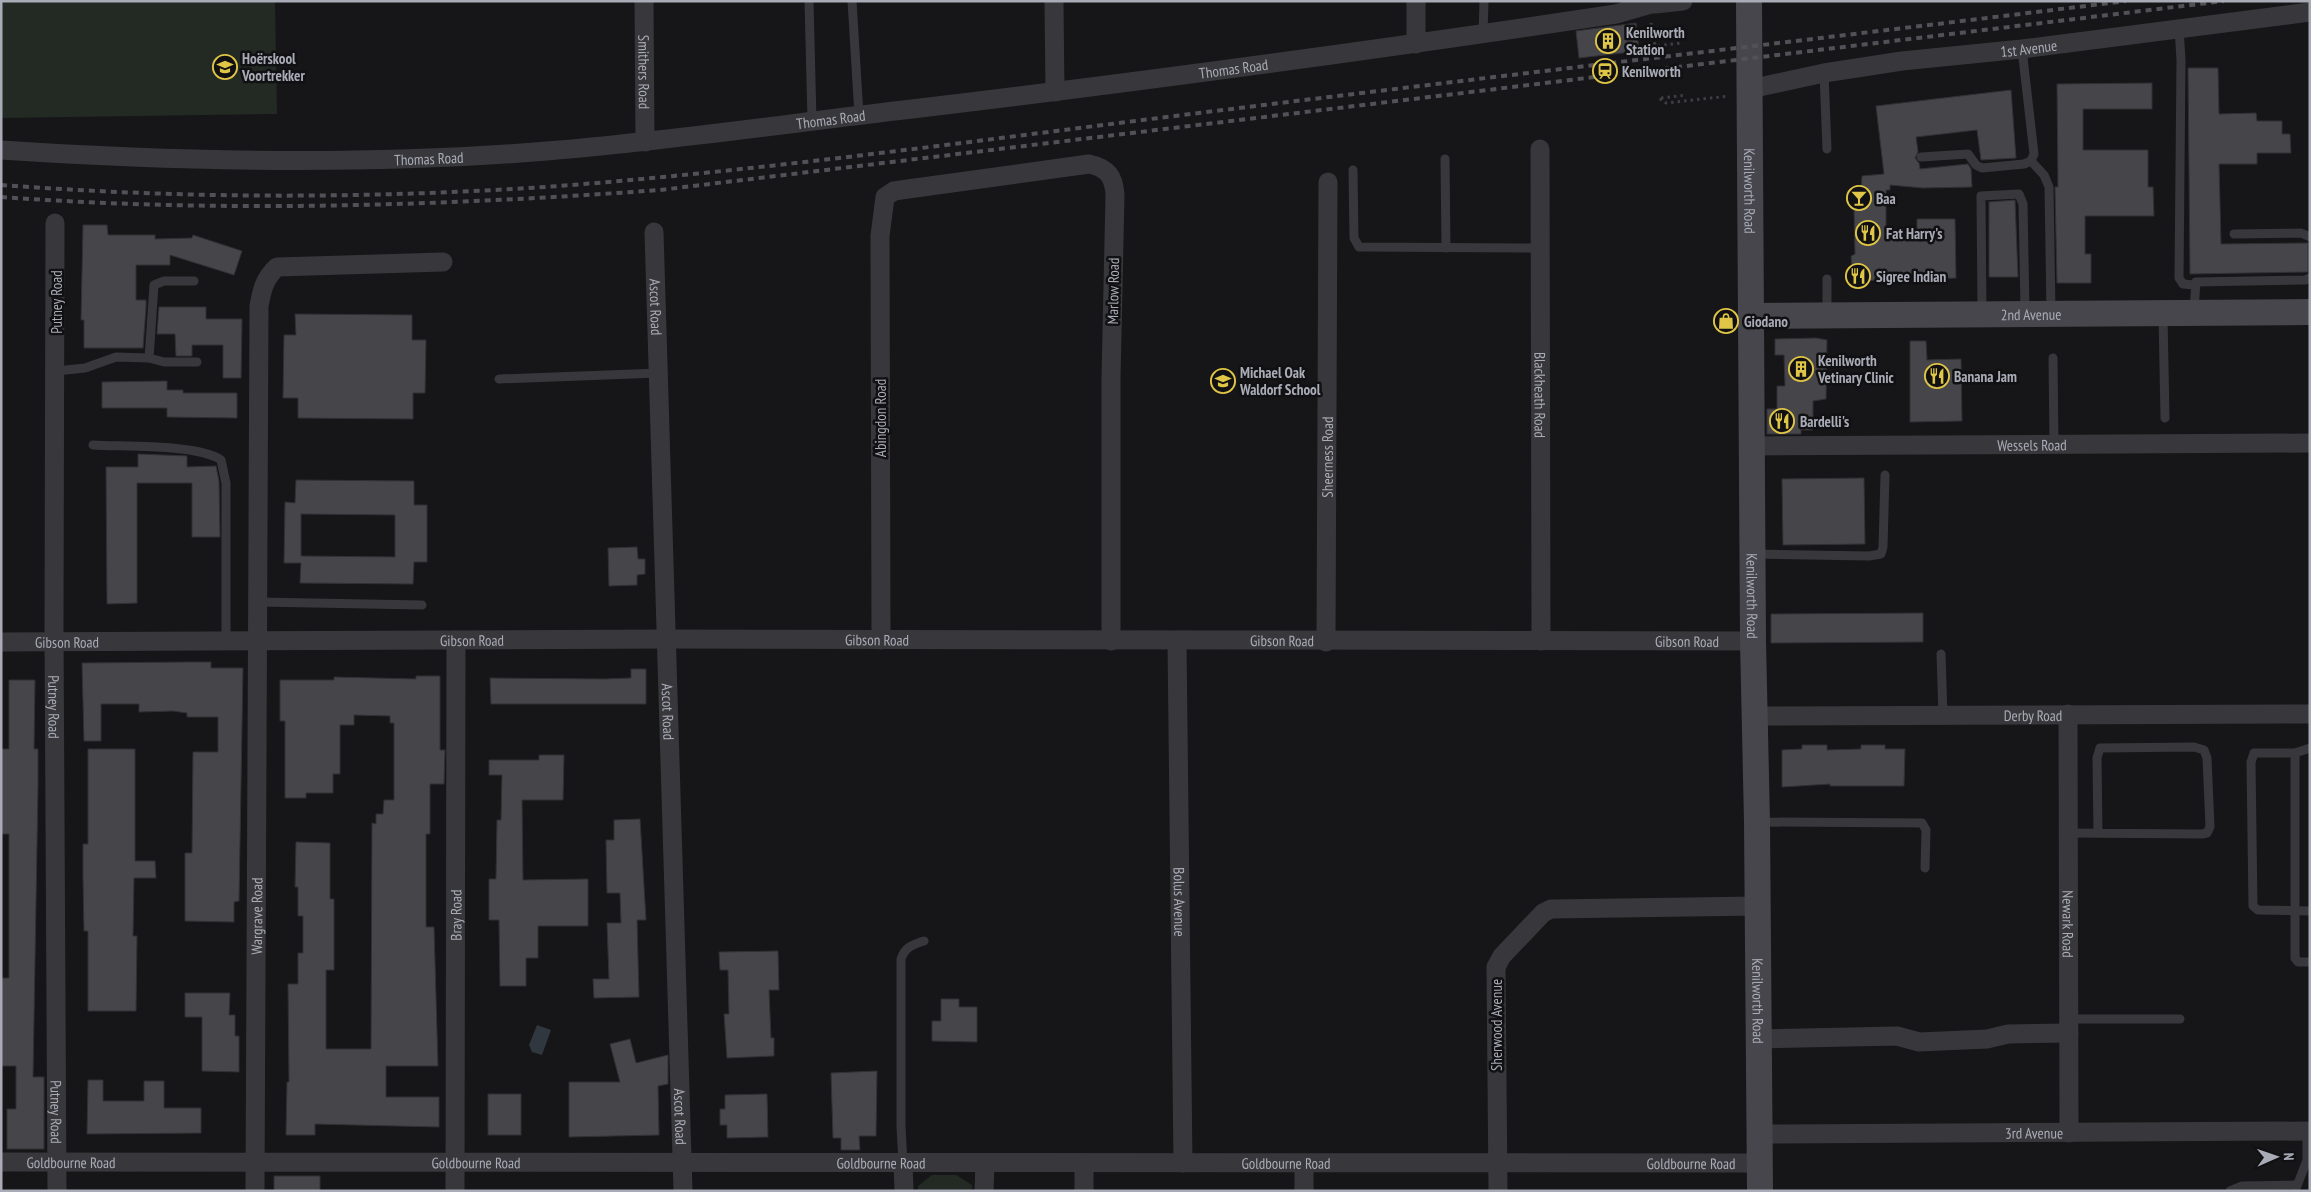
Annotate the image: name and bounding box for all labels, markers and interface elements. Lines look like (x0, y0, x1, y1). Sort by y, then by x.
place label: Kenilworth Station (1626, 23, 1685, 59)
building icon: Kenilworth Station (1595, 28, 1621, 54)
street label: Smithers Road (635, 35, 654, 109)
street label: 1st Avenue (2000, 35, 2058, 61)
place label: Hoërskool Voortrekker (241, 49, 306, 85)
school or university icon: Hoërskool Voortrekker (212, 54, 238, 80)
street label: Thomas Road (1198, 54, 1269, 82)
station icon: Kenilworth (1592, 58, 1618, 84)
place label: Kenilworth (1622, 62, 1681, 81)
street label: Thomas Road (795, 105, 866, 133)
street label: Thomas Road (394, 147, 464, 169)
street label: Kenilworth Road (1740, 148, 1760, 234)
bar icon: Baa (1846, 185, 1872, 211)
place label: Baa (1876, 189, 1896, 208)
restaurant icon: Fat Harry's (1855, 220, 1881, 246)
place label: Fat Harry's (1886, 224, 1942, 243)
street label: Marlow Road (1103, 257, 1123, 325)
restaurant icon: Sigree Indian (1845, 263, 1871, 289)
place label: Sigree Indian (1876, 267, 1946, 286)
street label: Putney Road (47, 270, 66, 334)
street label: Ascot Road (646, 278, 667, 336)
street label: 2nd Avenue (2001, 304, 2061, 324)
shop icon: Giodano (1713, 308, 1739, 334)
place label: Giodano (1744, 312, 1788, 331)
place label: Kenilworth Vetinary Clinic (1817, 351, 1895, 387)
street label: Blackheath Road (1531, 352, 1550, 438)
building icon: Kenilworth Vetinary Clinic (1788, 356, 1814, 382)
place label: Michael Oak Waldorf School (1239, 363, 1321, 399)
restaurant icon: Banana Jam (1924, 363, 1950, 389)
place label: Banana Jam (1954, 367, 2017, 386)
school or university icon: Michael Oak Waldorf School (1210, 368, 1236, 394)
street label: Abingdon Road (871, 379, 890, 457)
restaurant icon: Bardelli's (1769, 408, 1795, 434)
place label: Bardelli's (1800, 412, 1849, 431)
street label: Sheerness Road (1317, 416, 1336, 498)
street label: Wessels Road (1997, 435, 2067, 454)
street label: Kenilworth Road (1743, 553, 1762, 639)
street label: Gibson Road (440, 630, 504, 650)
street label: Gibson Road (845, 630, 909, 649)
street label: Gibson Road (1250, 631, 1314, 650)
street label: Gibson Road (1655, 631, 1719, 650)
street label: Gibson Road (35, 632, 99, 651)
street label: Putney Road (45, 675, 64, 739)
street label: Ascot Road (658, 683, 679, 740)
street label: Derby Road (2004, 705, 2062, 725)
street label: Bolus Avenue (1170, 867, 1190, 937)
street label: Wargrave Road (247, 877, 266, 955)
street label: Bray Road (446, 889, 465, 941)
street label: Newark Road (2059, 890, 2078, 958)
street label: Kenilworth Road (1749, 958, 1768, 1044)
street label: Sherwood Avenue (1487, 979, 1506, 1071)
street label: Putney Road (47, 1080, 66, 1144)
street label: Ascot Road (670, 1088, 691, 1145)
street label: 3rd Avenue (2005, 1123, 2063, 1142)
north arrow (2251, 1132, 2301, 1182)
text: N (2280, 1152, 2298, 1161)
street label: Goldbourne Road (26, 1153, 116, 1172)
street label: Goldbourne Road (431, 1153, 521, 1172)
street label: Goldbourne Road (836, 1153, 926, 1172)
street label: Goldbourne Road (1241, 1153, 1331, 1172)
street label: Goldbourne Road (1646, 1153, 1736, 1172)

